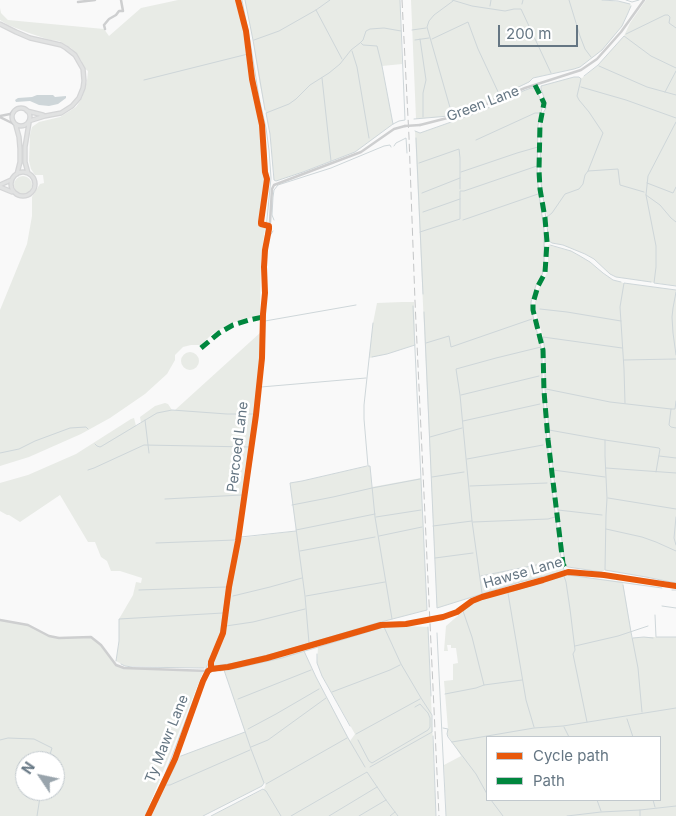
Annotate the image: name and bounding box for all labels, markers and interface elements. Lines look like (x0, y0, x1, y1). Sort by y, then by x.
scale bar (501, 15, 581, 47)
text: 200 m (506, 24, 551, 43)
street label: Green Lane (444, 82, 522, 126)
street label: Percoed Lane (224, 401, 252, 493)
street label: Hawse Lane (482, 554, 564, 592)
street label: Ty Mawr Lane (142, 693, 192, 785)
legend (486, 736, 661, 801)
text: Cycle path (533, 746, 609, 765)
north arrow (15, 751, 65, 801)
text: N (18, 759, 38, 777)
text: Path (533, 771, 565, 790)

